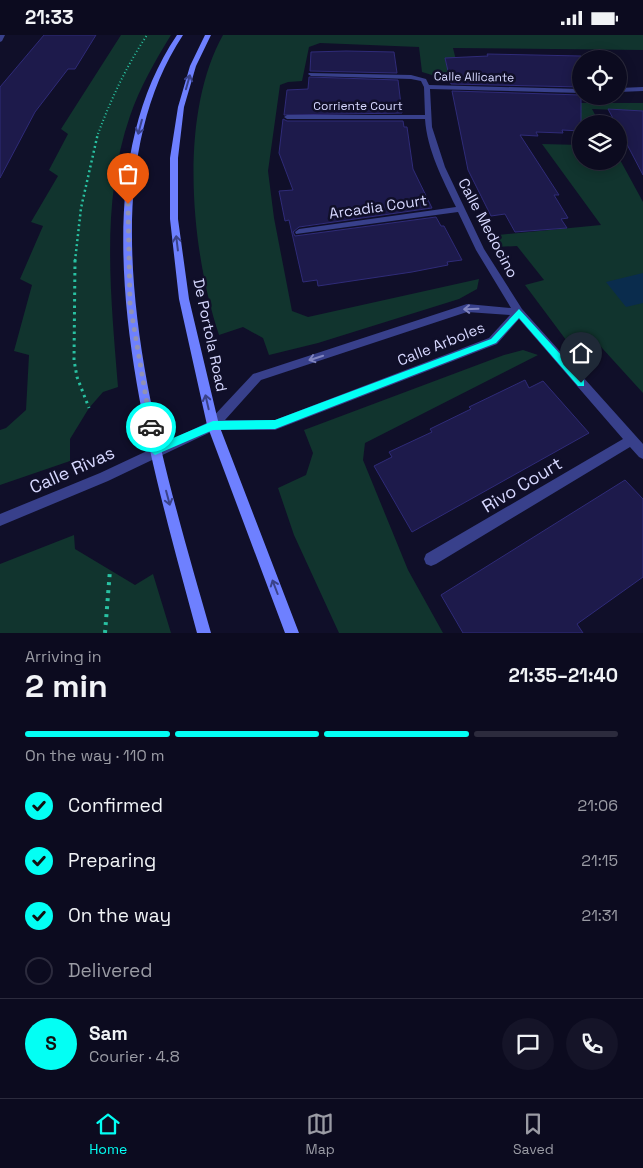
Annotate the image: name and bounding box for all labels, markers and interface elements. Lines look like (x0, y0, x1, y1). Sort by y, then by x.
text: 21:33 (25, 5, 74, 30)
map controls (572, 50, 627, 170)
button: locate (572, 50, 627, 105)
street label: Calle Allicante (434, 68, 514, 86)
one-way arrow (184, 74, 194, 90)
street label: Corriente Court (313, 98, 403, 114)
button: layers (572, 115, 627, 170)
one-way arrow (135, 119, 145, 135)
pin (107, 153, 149, 204)
icon: bag (114, 160, 142, 188)
street label: Calle Medocino (454, 175, 523, 281)
street label: Arcadia Court (328, 190, 428, 223)
one-way arrow (172, 235, 182, 251)
street label: De Portola Road (189, 277, 232, 393)
one-way arrow (463, 304, 479, 314)
street label: Calle Arboles (394, 317, 487, 370)
pin (560, 332, 602, 383)
icon: home (567, 339, 595, 367)
one-way arrow (309, 354, 325, 363)
one-way arrow (202, 394, 211, 410)
courier (126, 402, 176, 452)
icon: car (137, 413, 165, 441)
street label: Calle Rivas (26, 441, 118, 499)
street label: Rivo Court (477, 452, 566, 518)
one-way arrow (164, 489, 173, 505)
one-way arrow (270, 580, 279, 596)
text: Arriving in (25, 646, 102, 667)
text: 21:35–21:40 (508, 663, 618, 688)
text: 2 min (25, 666, 108, 706)
text: On the way · 110 m (25, 745, 165, 766)
icon: check (25, 792, 53, 820)
text: Confirmed (68, 793, 163, 818)
text: 21:06 (578, 795, 618, 816)
icon: check (25, 847, 53, 875)
text: Preparing (68, 848, 156, 873)
text: 21:15 (581, 850, 618, 871)
icon: check (25, 902, 53, 930)
text: On the way (68, 903, 171, 928)
text: 21:31 (581, 905, 618, 926)
text: Delivered (68, 958, 153, 983)
button: chat (502, 1018, 554, 1070)
button: phone (566, 1018, 618, 1070)
text: Sam (89, 1021, 128, 1046)
text: S (45, 1031, 57, 1056)
text: Courier · 4.8 (89, 1046, 180, 1067)
tab: Home (89, 1110, 127, 1158)
tab: Map (306, 1110, 335, 1158)
tab: Saved (513, 1110, 554, 1158)

